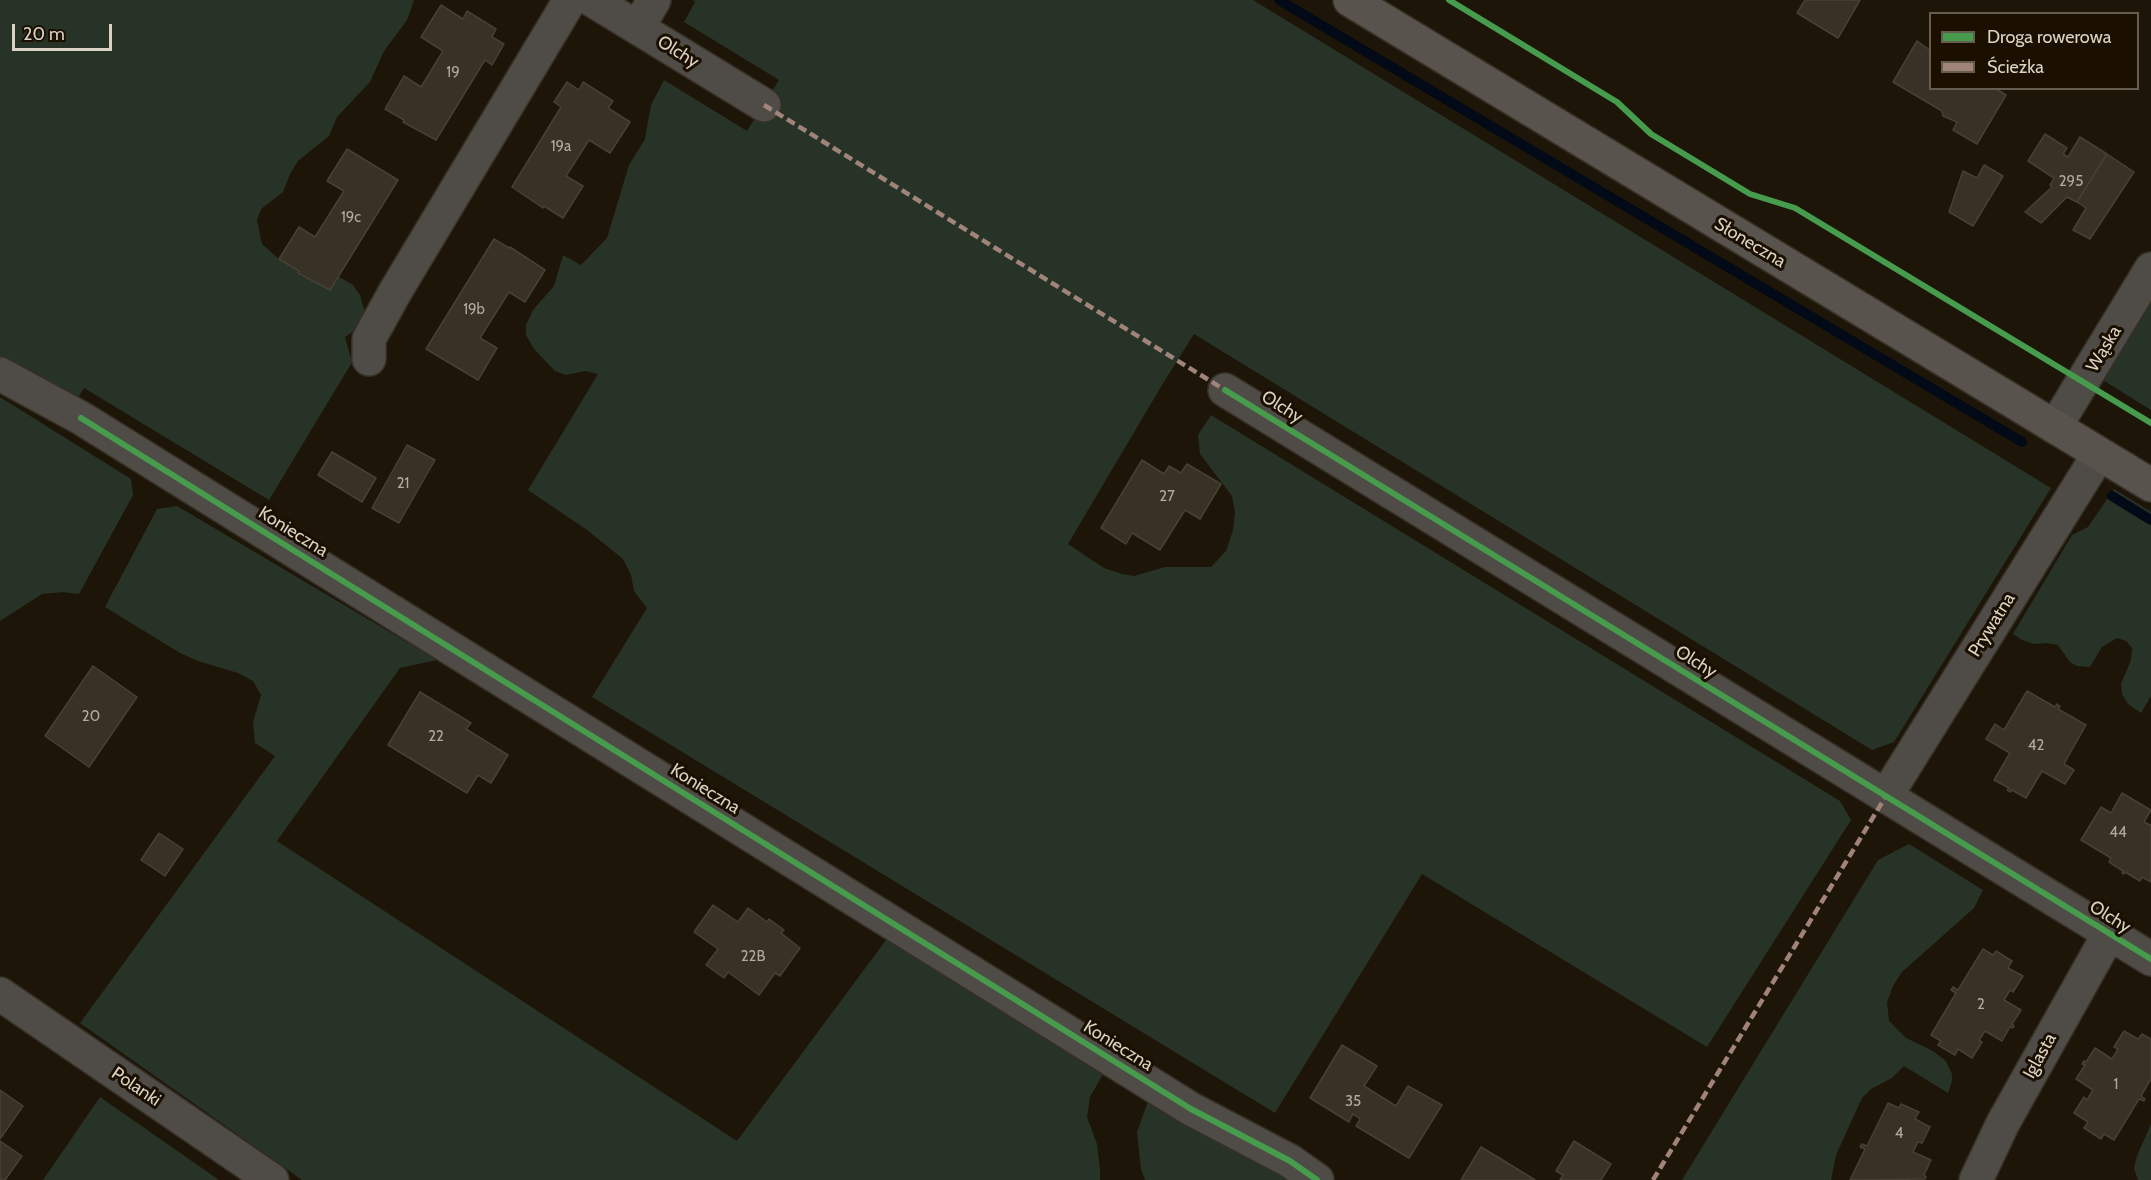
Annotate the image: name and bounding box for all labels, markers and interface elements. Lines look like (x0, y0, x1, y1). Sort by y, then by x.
scale bar (15, 12, 116, 50)
legend (1929, 12, 2139, 90)
text: 20 m (23, 23, 65, 45)
text: Droga rowerowa (1987, 26, 2111, 48)
street label: Olchy (653, 31, 703, 73)
text: Ścieżka (1987, 56, 2044, 78)
house number: 19 (446, 64, 460, 82)
house number: 19a (551, 138, 571, 156)
house number: 295 (2059, 173, 2083, 191)
house number: 19c (341, 209, 361, 227)
street label: Słoneczna (1710, 213, 1790, 273)
house number: 19b (463, 301, 485, 319)
street label: Wąska (2082, 322, 2126, 376)
street label: Olchy (1257, 386, 1307, 428)
house number: 21 (397, 475, 409, 493)
house number: 27 (1159, 488, 1175, 506)
street label: Konieczna (254, 502, 332, 562)
street label: Prywatna (1964, 589, 2020, 661)
street label: Olchy (1671, 641, 1721, 683)
house number: 20 (82, 708, 100, 726)
house number: 22 (428, 728, 444, 746)
house number: 42 (2028, 737, 2044, 755)
street label: Konieczna (666, 759, 744, 819)
house number: 44 (2109, 824, 2127, 842)
street label: Olchy (2085, 896, 2135, 938)
house number: 22B (741, 948, 765, 966)
house number: 2 (1977, 996, 1985, 1014)
street label: Konieczna (1079, 1016, 1157, 1076)
street label: Iglasta (2019, 1030, 2061, 1082)
street label: Polanki (107, 1063, 165, 1111)
house number: 1 (2114, 1076, 2118, 1094)
house number: 35 (1345, 1093, 1361, 1111)
house number: 4 (1895, 1125, 1903, 1143)

